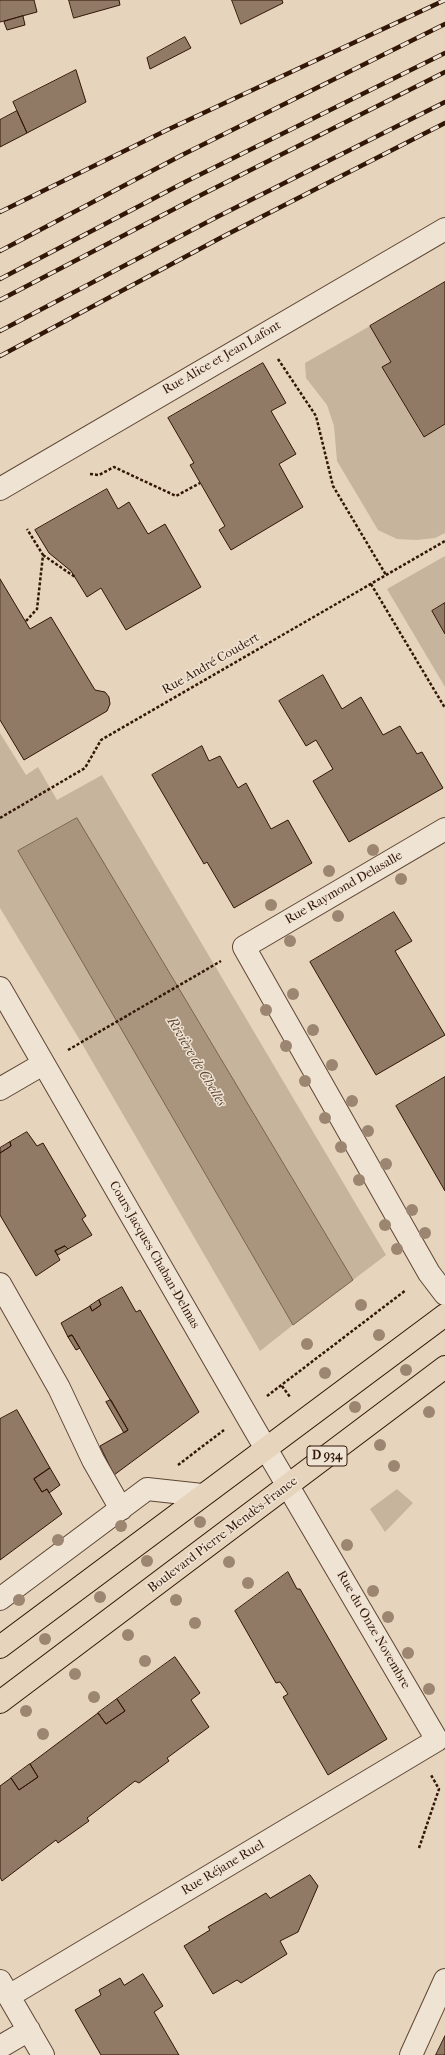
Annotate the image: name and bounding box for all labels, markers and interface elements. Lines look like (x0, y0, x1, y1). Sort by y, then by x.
street label: Rue Alice et Jean Lafont (160, 318, 284, 398)
street label: Rue André Coudert (160, 630, 262, 698)
street label: Rue Raymond Delasalle (283, 848, 405, 928)
water label: Rivière de Chelles (163, 1014, 229, 1110)
street label: Cours Jacques Chaban-Delmas (105, 1179, 203, 1331)
road number: D 934 (307, 1446, 347, 1466)
street label: Boulevard Pierre Mendès-France (145, 1474, 301, 1596)
street label: Rue du Onze Novembre (333, 1568, 413, 1692)
street label: Rue Réjane Ruel (179, 1837, 267, 1899)

